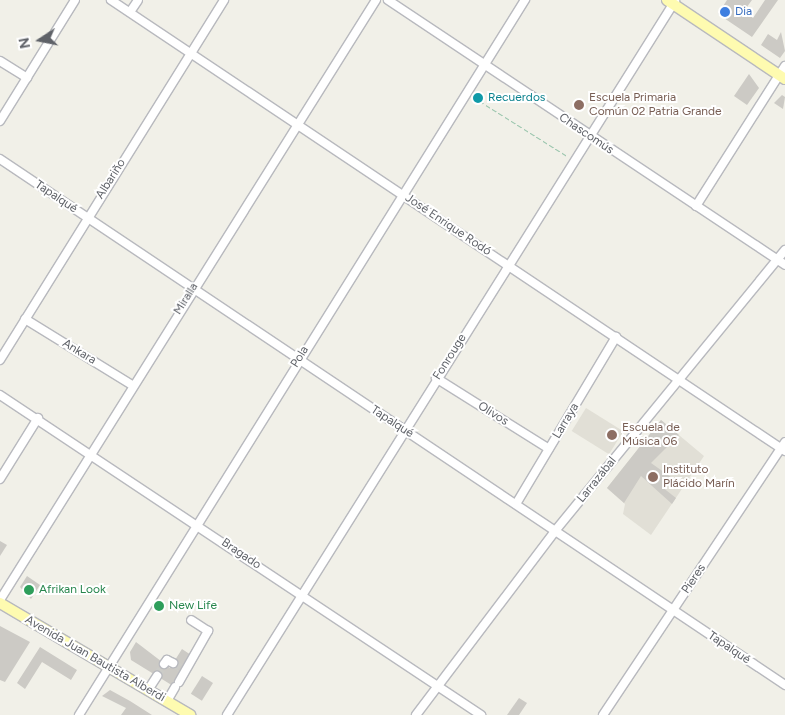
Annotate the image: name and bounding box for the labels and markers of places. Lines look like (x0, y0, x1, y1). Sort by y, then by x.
place label: Dia (735, 5, 752, 19)
marker: Dia (719, 6, 731, 18)
place label: Recuerdos (488, 91, 545, 105)
place label: Escuela Primaria Común 02 Patria Grande (589, 91, 722, 119)
marker: Recuerdos (472, 92, 484, 104)
marker: Escuela Primaria Común 02 Patria Grande (573, 99, 585, 111)
place label: Escuela de Música 06 (622, 421, 680, 449)
marker: Escuela de Música 06 (606, 429, 618, 441)
place label: Instituto Plácido Marín (663, 463, 735, 491)
marker: Instituto Plácido Marín (647, 471, 659, 483)
place label: Afrikan Look (39, 583, 106, 597)
marker: Afrikan Look (23, 584, 35, 596)
place label: New Life (169, 599, 217, 613)
marker: New Life (153, 600, 165, 612)

